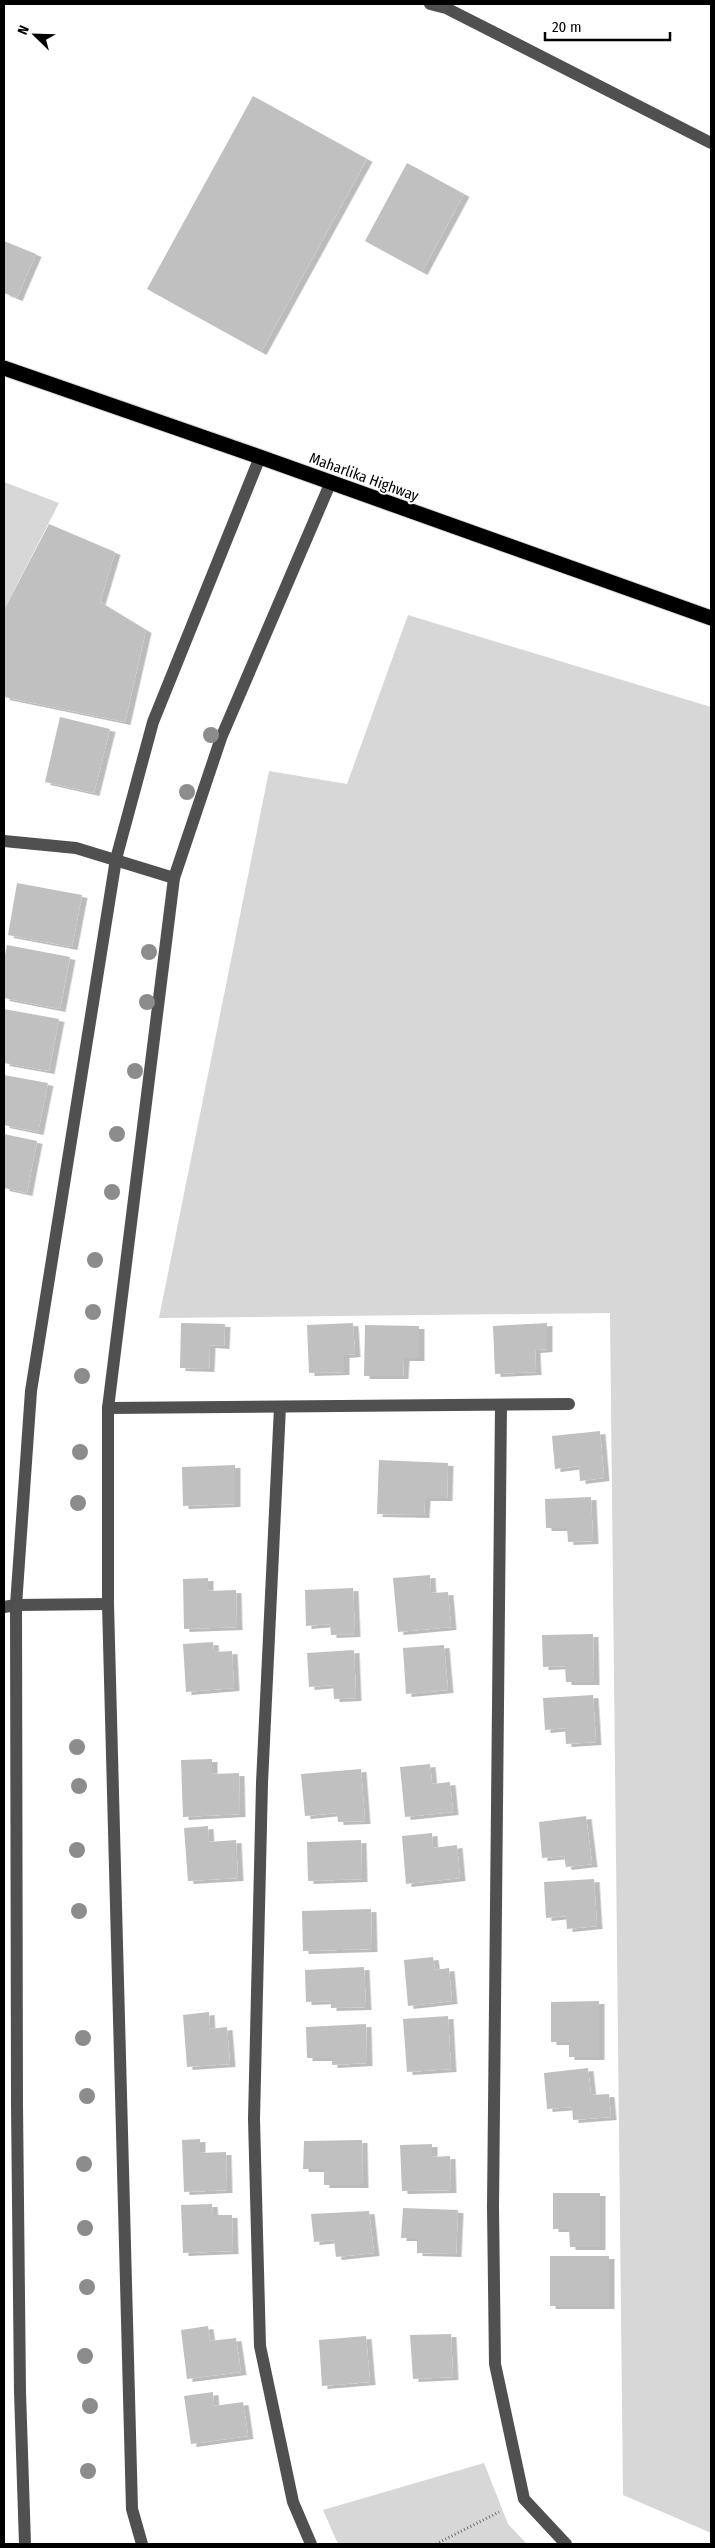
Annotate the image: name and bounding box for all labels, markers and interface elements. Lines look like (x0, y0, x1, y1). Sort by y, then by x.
north arrow (10, 10, 60, 60)
scale bar (545, 10, 670, 42)
text: 20 m (552, 18, 582, 36)
text: N (14, 23, 33, 37)
street label: Maharlika Highway (307, 449, 421, 505)

